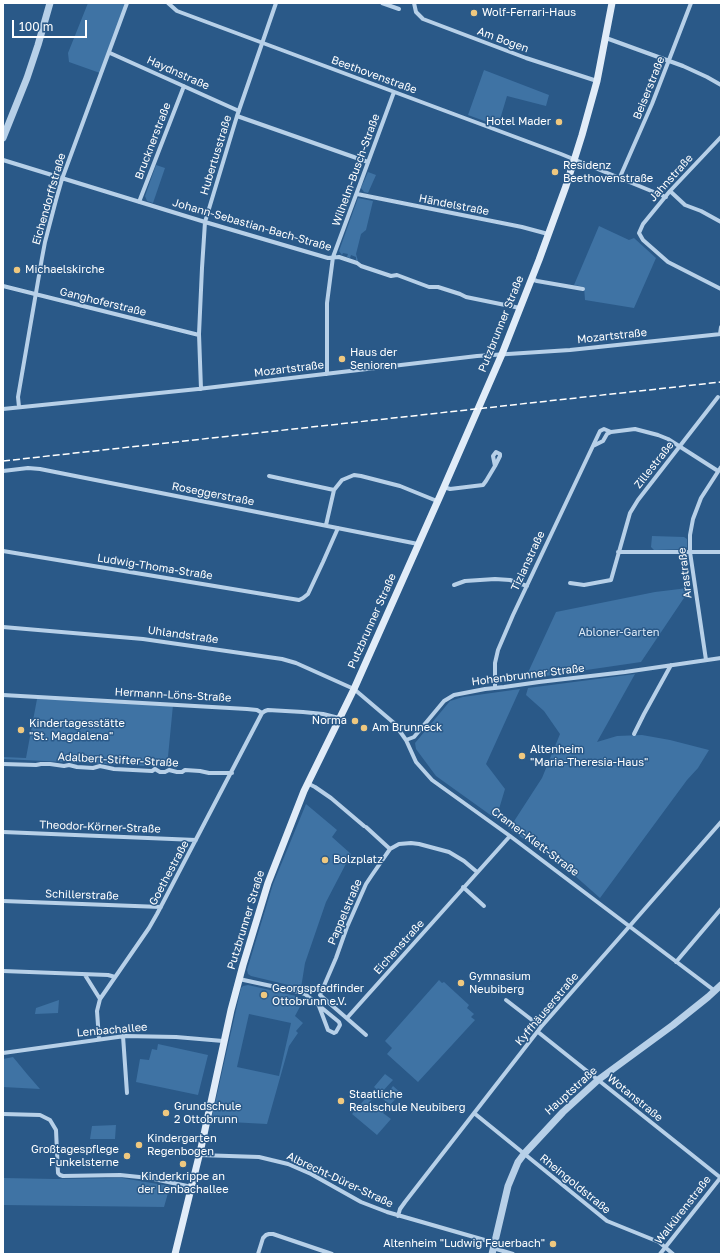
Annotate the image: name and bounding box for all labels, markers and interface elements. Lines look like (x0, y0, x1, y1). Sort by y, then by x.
place label: Wolf-Ferrari-Haus (482, 6, 576, 20)
marker: Wolf-Ferrari-Haus (469, 8, 479, 18)
scale bar (14, 12, 89, 38)
text: 100 m (19, 19, 53, 34)
street label: Am Bogen (475, 25, 531, 55)
street label: Haydnstraße (145, 53, 211, 93)
street label: Beethovenstraße (329, 53, 419, 97)
street label: Beiserstraße (630, 55, 668, 121)
street label: Brucknerstraße (132, 101, 174, 181)
street label: Wilhelm-Busch-Straße (329, 112, 383, 228)
street label: Hubertusstraße (198, 113, 234, 197)
place label: Hotel Mader (486, 115, 551, 129)
marker: Hotel Mader (554, 117, 564, 127)
street label: Eichendorffstraße (30, 152, 68, 246)
street label: Jahnstraße (646, 152, 696, 204)
place label: Residenz Beethovenstraße (563, 159, 653, 185)
marker: Residenz Beethovenstraße (550, 167, 560, 177)
street label: Händelstraße (418, 192, 490, 218)
street label: Johann-Sebastian-Bach-Straße (171, 196, 333, 254)
place label: Michaelskirche (25, 263, 105, 277)
marker: Michaelskirche (12, 265, 22, 275)
street label: Putzbrunner Straße (476, 274, 526, 374)
street label: Ganghoferstraße (58, 285, 148, 319)
street label: Mozartstraße (576, 326, 648, 346)
place label: Haus der Senioren (350, 346, 397, 372)
marker: Haus der Senioren (337, 354, 347, 364)
street label: Mozartstraße (253, 358, 325, 380)
street label: Zillestraße (631, 439, 677, 491)
street label: Roseggerstraße (171, 480, 255, 508)
street label: Tizianstraße (508, 529, 548, 593)
street label: Arastraße (675, 547, 695, 599)
street label: Ludwig-Thoma-Straße (96, 551, 214, 583)
street label: Putzbrunner Straße (345, 571, 399, 671)
street label: Uhlandstraße (147, 623, 219, 647)
park label: Abloner-Garten (578, 626, 660, 640)
street label: Hohenbrunner Straße (471, 662, 585, 688)
street label: Hermann-Löns-Straße (114, 685, 232, 705)
place label: Norma (312, 714, 347, 728)
marker: Norma (350, 716, 360, 726)
place label: Kindertagesstätte "St. Magdalena" (29, 717, 125, 743)
place label: Am Brunneck (372, 721, 442, 735)
marker: Am Brunneck (359, 723, 369, 733)
marker: Kindertagesstätte "St. Magdalena" (16, 725, 26, 735)
place label: Altenheim "Maria-Theresia-Haus" (530, 743, 648, 769)
street label: Adalbert-Stifter-Straße (57, 750, 179, 770)
marker: Altenheim "Maria-Theresia-Haus" (517, 751, 527, 761)
street label: Cramer-Klett-Straße (489, 805, 581, 879)
street label: Theodor-Körner-Straße (39, 818, 161, 836)
street label: Goethestraße (146, 838, 192, 908)
place label: Bolzplatz (333, 853, 383, 867)
marker: Bolzplatz (320, 855, 330, 865)
street label: Putzbrunner Straße (225, 869, 267, 971)
street label: Pappelstraße (325, 877, 365, 947)
street label: Schillerstraße (45, 887, 119, 903)
street label: Eichenstraße (371, 917, 427, 977)
place label: Gymnasium Neubiberg (469, 970, 531, 996)
street label: Kyffhäuserstraße (513, 970, 581, 1048)
marker: Gymnasium Neubiberg (456, 978, 466, 988)
place label: Georgspfadfinder Ottobrunn e.V. (272, 982, 364, 1008)
marker: Georgspfadfinder Ottobrunn e.V. (259, 990, 269, 1000)
street label: Lenbachallee (76, 1020, 148, 1040)
street label: Hauptstraße (542, 1064, 600, 1118)
street label: Wotanstraße (605, 1072, 665, 1124)
place label: Staatliche Realschule Neubiberg (349, 1088, 465, 1114)
marker: Staatliche Realschule Neubiberg (336, 1096, 346, 1106)
place label: Grundschule 2 Ottobrunn (174, 1100, 241, 1126)
marker: Grundschule 2 Ottobrunn (161, 1108, 171, 1118)
place label: Kindergarten Regenbogen (147, 1132, 217, 1158)
marker: Kindergarten Regenbogen (134, 1140, 144, 1150)
place label: Großtagespflege Funkelsterne (31, 1143, 119, 1169)
street label: Albrecht-Dürer-Straße (285, 1149, 395, 1211)
marker: Großtagespflege Funkelsterne (122, 1151, 132, 1161)
street label: Rheingoldstraße (537, 1151, 613, 1217)
marker: Kinderkrippe an der Lenbachallee (178, 1159, 188, 1169)
place label: Kinderkrippe an der Lenbachallee (137, 1170, 229, 1196)
street label: Walkürenstraße (652, 1173, 714, 1247)
place label: Altenheim "Ludwig Feuerbach" (383, 1237, 545, 1251)
marker: Altenheim "Ludwig Feuerbach" (548, 1239, 558, 1249)

